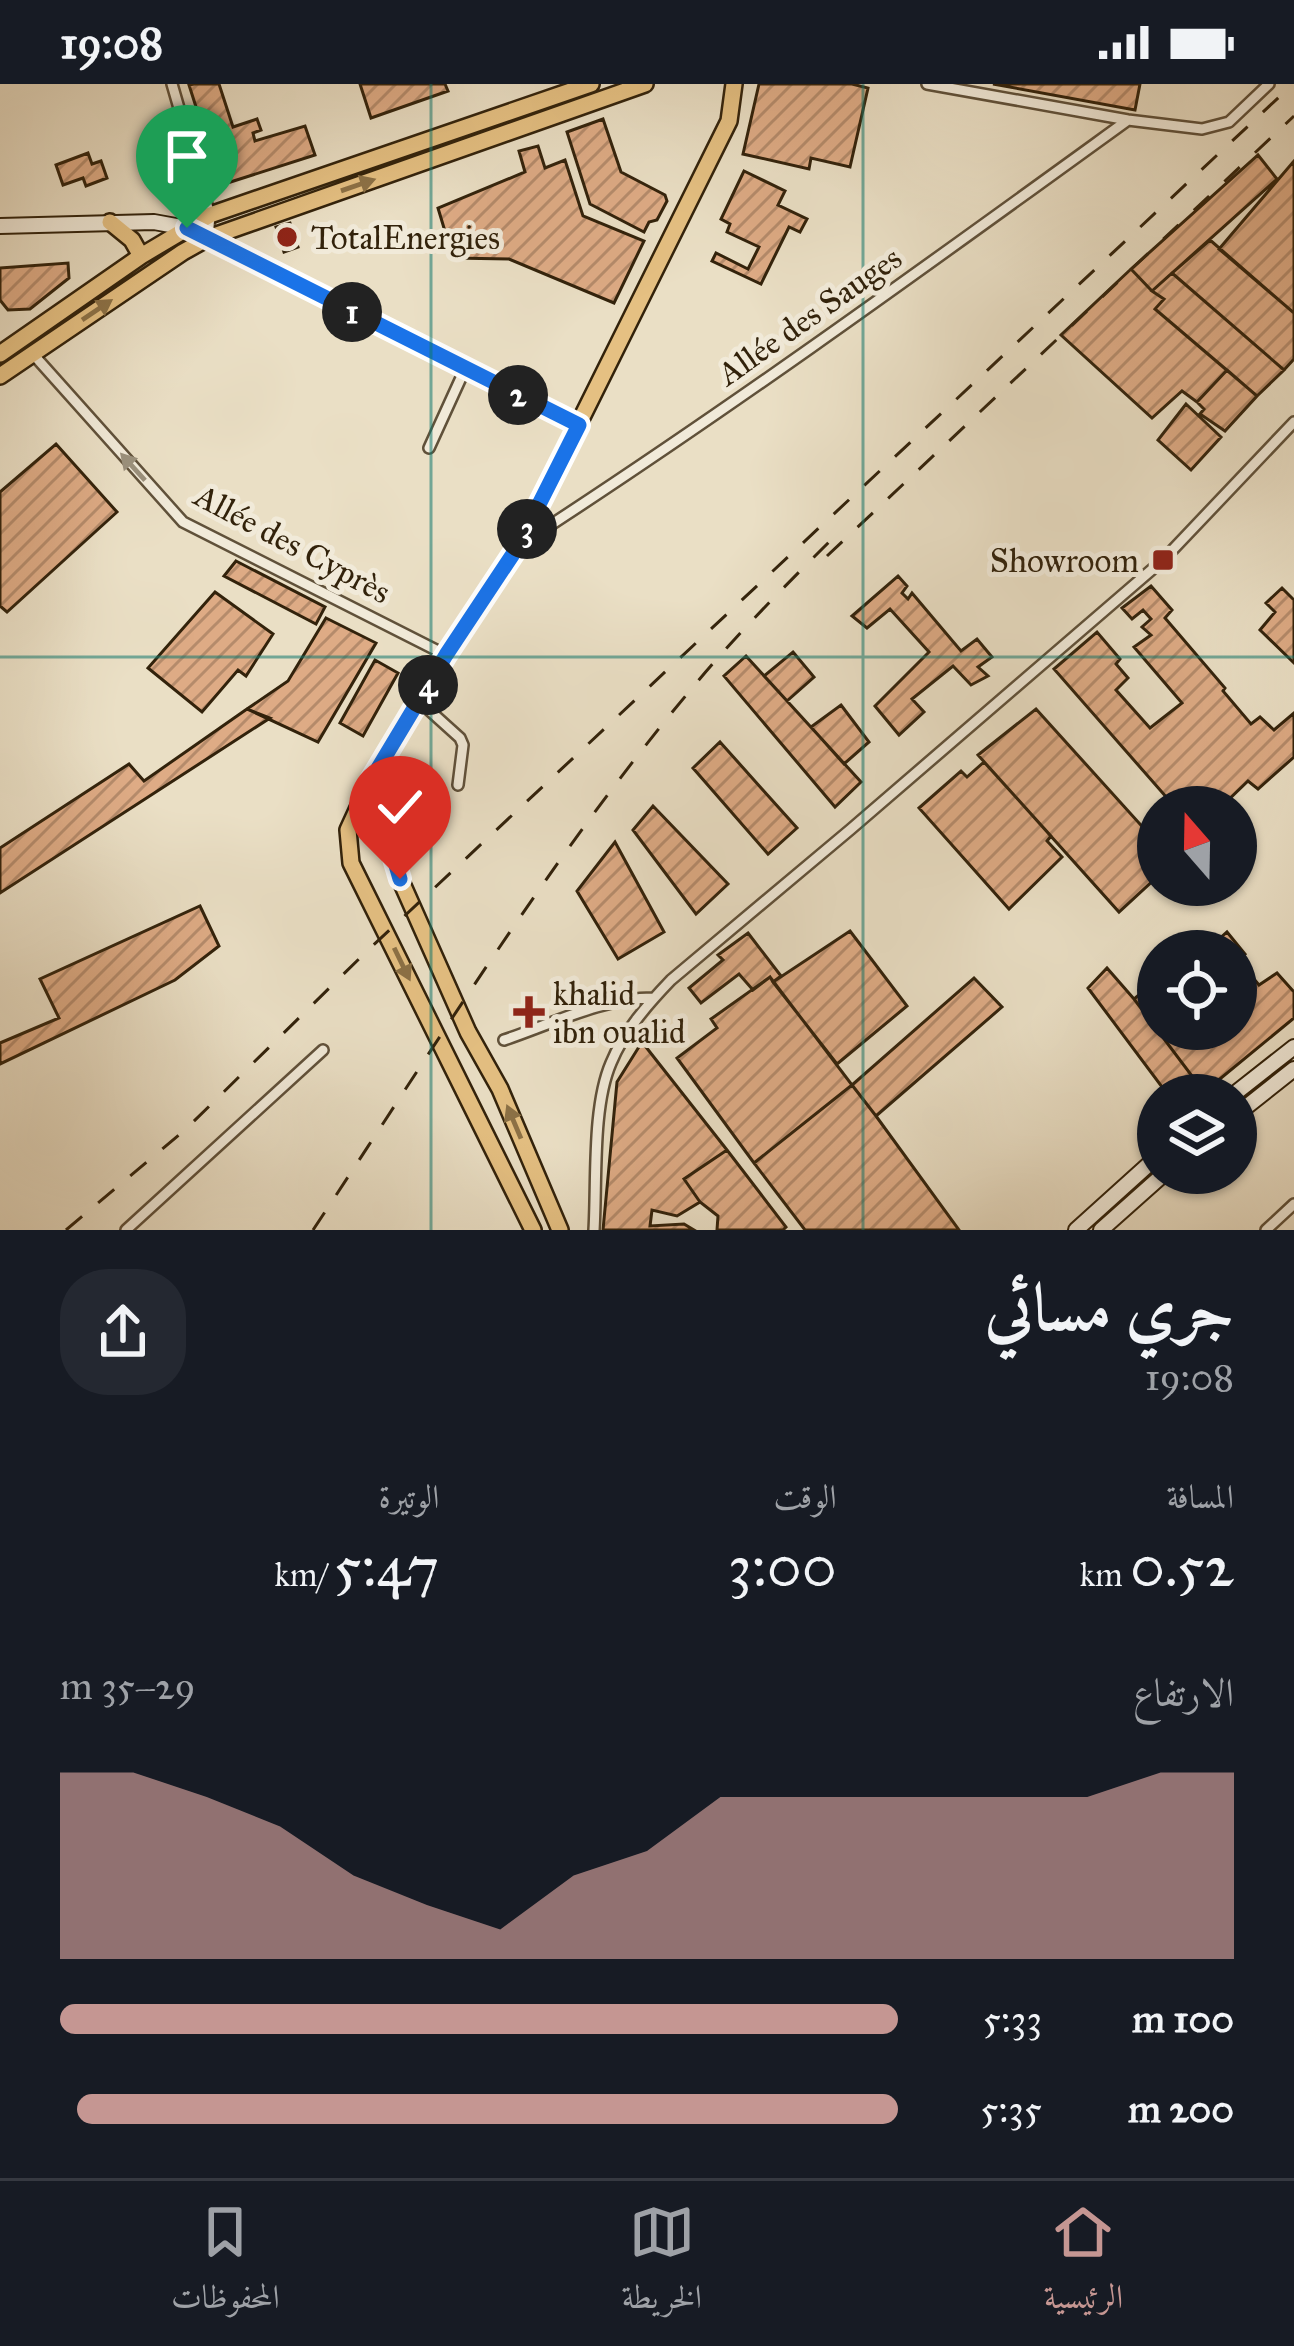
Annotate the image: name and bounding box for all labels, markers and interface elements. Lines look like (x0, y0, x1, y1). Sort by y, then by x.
text: 19:08 (60, 15, 163, 70)
pin (136, 105, 238, 228)
icon: arrive (154, 123, 220, 189)
one-way arrow (340, 175, 376, 193)
place label: TotalEnergies (311, 218, 500, 258)
marker: TotalEnergies (274, 224, 300, 250)
street label: Allée des Sauges (708, 238, 909, 395)
pin: 1 (322, 282, 382, 342)
text: 1 (345, 292, 359, 332)
one-way arrow (80, 299, 113, 321)
pin: 2 (488, 365, 548, 425)
text: 2 (510, 375, 526, 415)
one-way arrow (120, 452, 147, 482)
street label: Allée des Cyprès (186, 475, 397, 612)
pin: 3 (497, 499, 557, 559)
text: 3 (520, 509, 534, 549)
place label: Showroom (990, 541, 1139, 581)
marker: Showroom (1150, 547, 1176, 573)
pin: 4 (398, 655, 458, 715)
text: 4 (419, 665, 437, 705)
pin (349, 756, 451, 879)
icon: check (367, 774, 433, 840)
north arrow (1137, 786, 1257, 906)
map controls (1137, 786, 1257, 1194)
button: locate (1137, 930, 1257, 1050)
one-way arrow (391, 947, 411, 982)
place label: khalid ibn oualid (553, 974, 686, 1052)
marker: khalid ibn oualid (516, 999, 542, 1025)
button: layers (1137, 1074, 1257, 1194)
one-way arrow (504, 1104, 523, 1140)
text: جري مسائي (985, 1267, 1234, 1348)
button: share (60, 1269, 186, 1395)
text: 19:08 (1145, 1353, 1234, 1401)
text: الوتيرة (378, 1477, 439, 1517)
text: الوقت (773, 1477, 837, 1517)
text: المسافة (1167, 1477, 1234, 1517)
text: 5:47 (333, 1529, 439, 1602)
text: 3:00 (728, 1529, 837, 1602)
text: 0.52 (1130, 1529, 1234, 1602)
text: /km (274, 1555, 333, 1595)
text: km (1080, 1555, 1130, 1595)
text: 29–35 m (60, 1662, 196, 1710)
text: الارتفاع (1133, 1669, 1234, 1717)
text: 5:33 (983, 1995, 1042, 2043)
text: 100 m (1132, 1995, 1234, 2043)
text: 5:35 (980, 2085, 1042, 2133)
text: 200 m (1128, 2085, 1234, 2133)
tab: المحفوظات (171, 2199, 280, 2329)
tab: الخريطة (622, 2199, 702, 2329)
tab: الرئيسية (1044, 2199, 1123, 2329)

